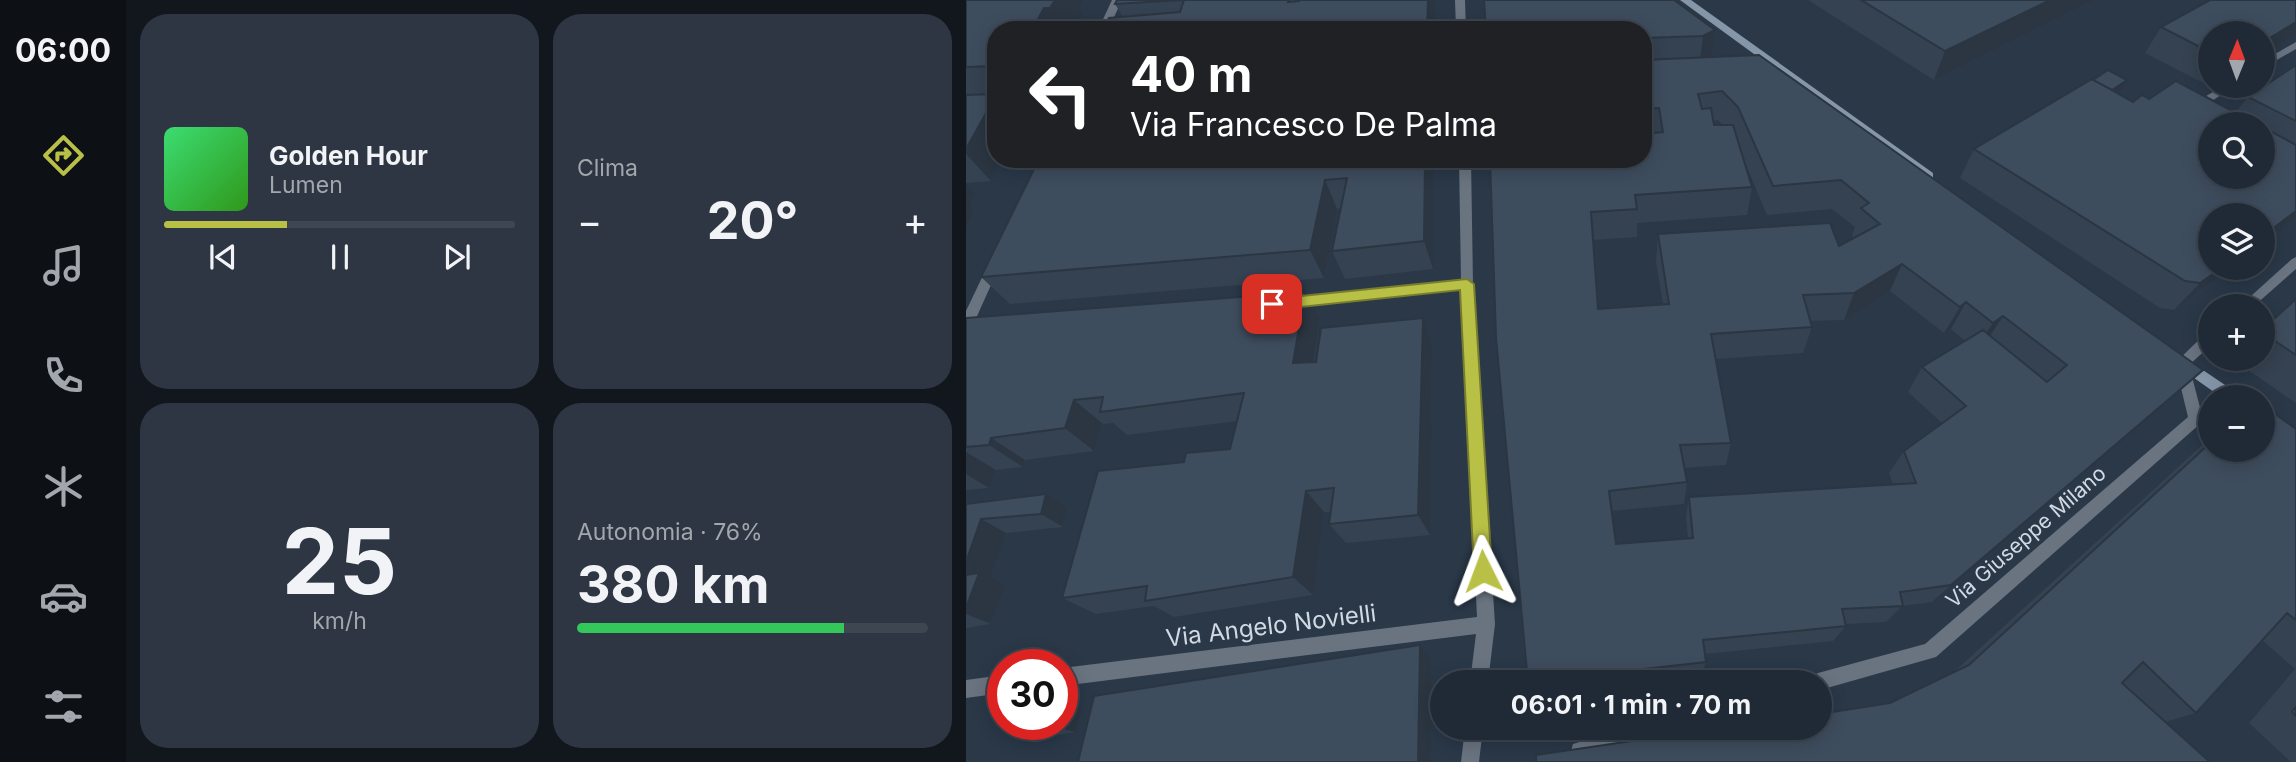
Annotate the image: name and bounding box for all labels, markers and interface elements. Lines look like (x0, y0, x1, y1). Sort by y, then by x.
north arrow (2198, 21, 2275, 98)
map controls (2198, 21, 2275, 462)
text: 06:00 (15, 31, 111, 70)
text: 40 m (1130, 45, 1253, 104)
icon: left (1015, 49, 1106, 140)
text: Via Francesco De Palma (1130, 105, 1497, 144)
button: search (2198, 112, 2275, 189)
icon: directions (39, 131, 88, 180)
text: Golden Hour (269, 140, 428, 171)
text: Clima (577, 154, 638, 182)
text: Lumen (269, 171, 343, 199)
text: 20° (707, 189, 798, 252)
text: − (577, 198, 602, 244)
text: + (903, 198, 928, 244)
button: layers (2198, 203, 2275, 280)
icon: previous (204, 238, 242, 276)
icon: pause (321, 238, 359, 276)
icon: next (438, 238, 476, 276)
icon: music (39, 241, 88, 290)
pin (1242, 274, 1302, 334)
icon: arrive (1253, 285, 1291, 323)
button: + (2198, 294, 2275, 371)
icon: phone (39, 351, 88, 400)
button: − (2198, 385, 2275, 462)
street label: Via Giuseppe Milano (1941, 460, 2111, 613)
icon: climate (39, 462, 88, 511)
text: 25 (282, 506, 397, 616)
text: Autonomia · 76% (577, 518, 763, 546)
position arrow (1446, 534, 1520, 608)
text: 380 km (577, 553, 769, 616)
icon: car (39, 572, 88, 621)
street label: Via Angelo Novielli (1164, 598, 1378, 653)
text: km/h (312, 607, 367, 635)
speed limit sign: 30 (987, 649, 1078, 740)
icon: filters (39, 682, 88, 731)
text: 06:01 · 1 min · 70 m (1511, 689, 1751, 720)

